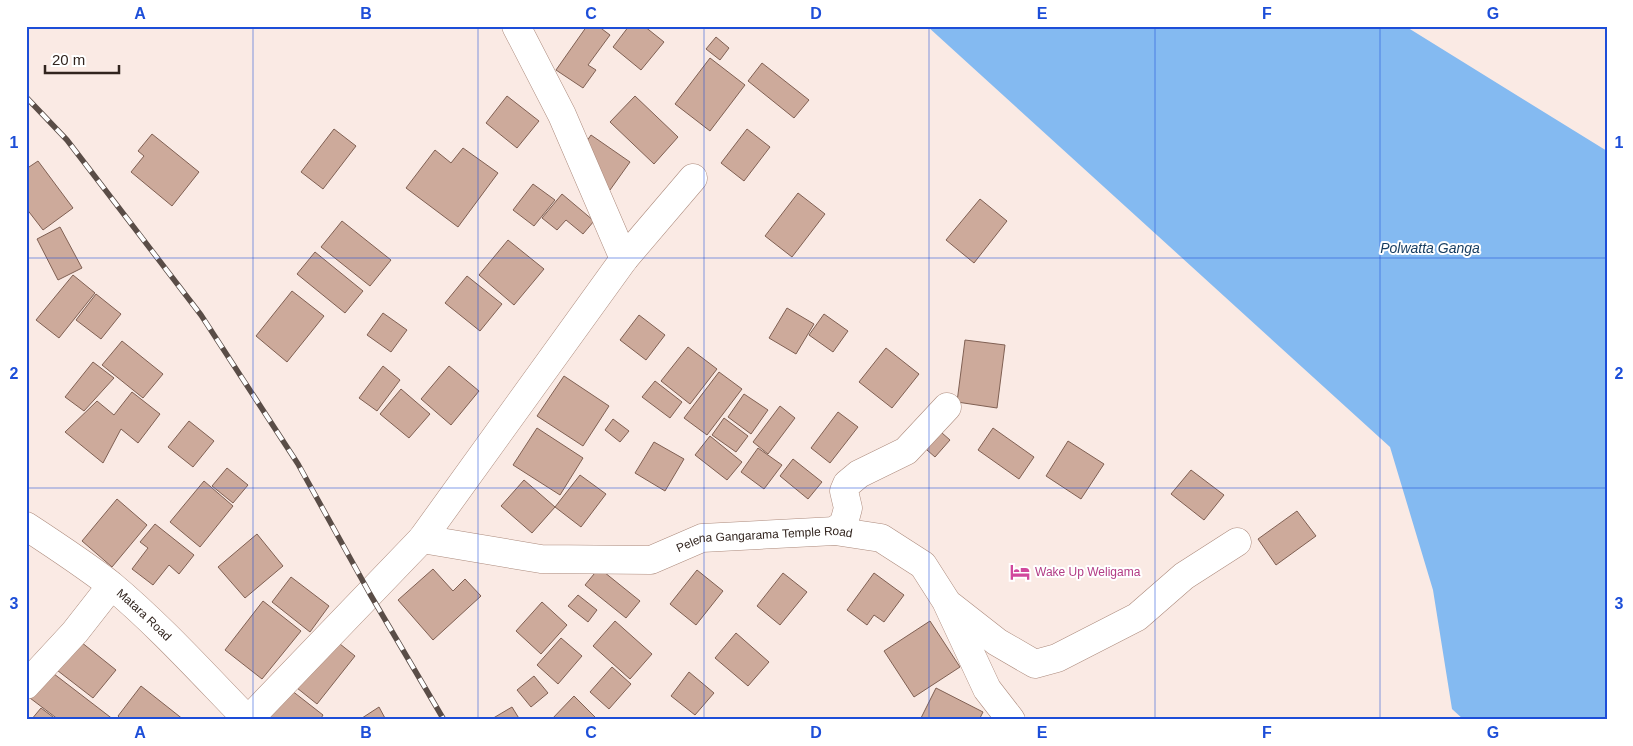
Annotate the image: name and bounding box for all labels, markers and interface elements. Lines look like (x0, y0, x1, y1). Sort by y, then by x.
text: A (134, 5, 146, 22)
text: B (360, 5, 372, 22)
text: C (585, 5, 597, 22)
text: D (810, 5, 822, 22)
text: E (1037, 5, 1048, 22)
text: F (1262, 5, 1272, 22)
text: G (1487, 5, 1499, 22)
scale bar (45, 42, 119, 74)
text: 20 m (52, 51, 85, 68)
text: 1 (10, 134, 19, 151)
text: 1 (1615, 134, 1624, 151)
water label: Polwatta Ganga (1380, 240, 1480, 256)
text: 2 (10, 365, 19, 382)
text: 2 (1615, 365, 1624, 382)
street label: Pelena Gangarama Temple Road (674, 524, 854, 555)
hotel icon: Wake Up Weligama (1009, 561, 1031, 583)
place label: Wake Up Weligama (1035, 565, 1141, 579)
street label: Matara Road (114, 586, 174, 644)
text: 3 (10, 595, 19, 612)
text: 3 (1615, 595, 1624, 612)
text: A (134, 724, 146, 741)
text: B (360, 724, 372, 741)
text: C (585, 724, 597, 741)
text: D (810, 724, 822, 741)
text: E (1037, 724, 1048, 741)
text: F (1262, 724, 1272, 741)
text: G (1487, 724, 1499, 741)

